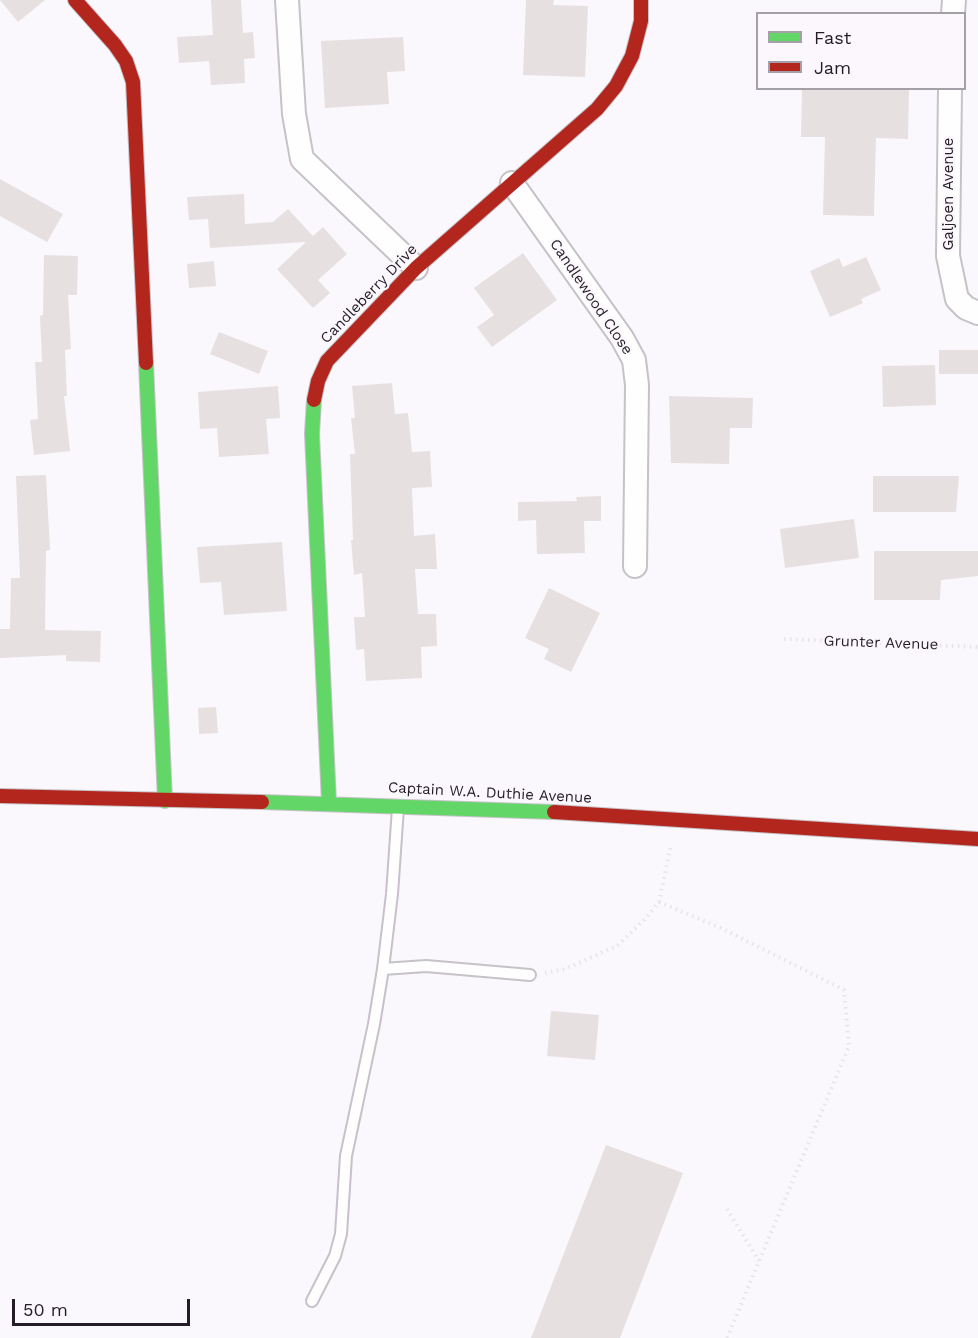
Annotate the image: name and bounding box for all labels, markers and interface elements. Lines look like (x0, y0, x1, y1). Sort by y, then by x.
legend (756, 12, 966, 90)
text: Fast (814, 27, 851, 48)
text: Jam (814, 57, 851, 78)
street label: Galjoen Avenue (940, 137, 958, 251)
street label: Candlewood Close (546, 236, 636, 358)
street label: Candleberry Drive (317, 241, 421, 347)
street label: Grunter Avenue (823, 632, 939, 654)
street label: Captain W.A. Duthie Avenue (388, 779, 592, 807)
scale bar (15, 1287, 194, 1325)
text: 50 m (23, 1299, 68, 1320)

